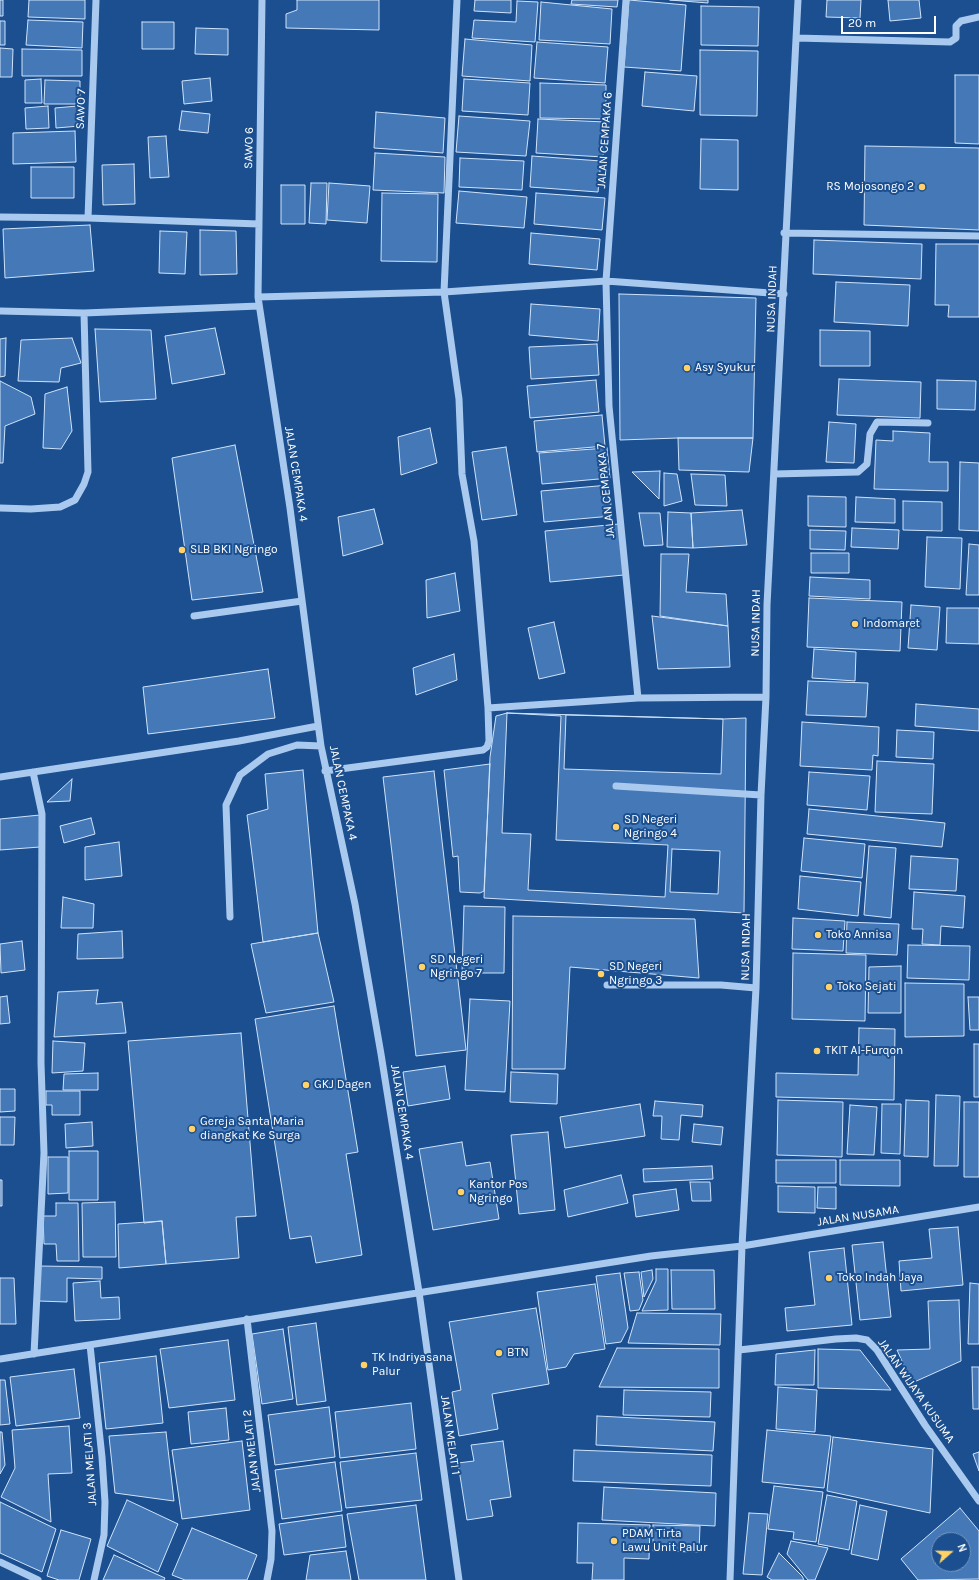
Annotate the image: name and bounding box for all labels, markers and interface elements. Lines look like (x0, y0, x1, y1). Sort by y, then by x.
scale bar (843, 8, 938, 34)
text: 20 m (848, 16, 876, 30)
street label: SAWO 7 (73, 88, 89, 130)
street label: JALAN CEMPAKA 6 (594, 91, 616, 189)
street label: SAWO 6 (241, 127, 257, 169)
place label: RS Mojosongo 2 (826, 180, 914, 194)
marker: RS Mojosongo 2 (917, 182, 927, 192)
street label: NUSA INDAH (764, 265, 780, 333)
place label: Asy Syukur (695, 361, 755, 375)
marker: Asy Syukur (682, 363, 692, 373)
street label: JALAN CEMPAKA 4 (281, 425, 311, 523)
street label: JALAN CEMPAKA 7 (594, 443, 618, 539)
place label: SLB BKI Ngringo (190, 543, 278, 557)
marker: SLB BKI Ngringo (177, 545, 187, 555)
street label: NUSA INDAH (748, 589, 764, 657)
place label: Indomaret (863, 617, 920, 631)
marker: Indomaret (850, 619, 860, 629)
street label: JALAN CEMPAKA 4 (326, 744, 360, 842)
place label: SD Negeri Ngringo 4 (624, 813, 677, 841)
marker: SD Negeri Ngringo 4 (611, 822, 621, 832)
street label: NUSA INDAH (738, 913, 754, 981)
place label: Toko Annisa (826, 928, 892, 942)
marker: Toko Annisa (813, 930, 823, 940)
place label: SD Negeri Ngringo 7 (430, 953, 483, 981)
place label: SD Negeri Ngringo 3 (609, 960, 662, 988)
marker: SD Negeri Ngringo 7 (417, 962, 427, 972)
marker: SD Negeri Ngringo 3 (596, 969, 606, 979)
place label: Toko Sejati (837, 980, 897, 994)
marker: Toko Sejati (824, 982, 834, 992)
place label: TKIT Al-Furqon (825, 1044, 903, 1058)
marker: TKIT Al-Furqon (812, 1046, 822, 1056)
street label: JALAN CEMPAKA 4 (387, 1063, 417, 1161)
place label: GKJ Dagen (314, 1078, 371, 1092)
marker: GKJ Dagen (301, 1080, 311, 1090)
place label: Gereja Santa Maria diangkat Ke Surga (200, 1115, 304, 1143)
marker: Gereja Santa Maria diangkat Ke Surga (187, 1124, 197, 1134)
place label: Kantor Pos Ngringo (469, 1178, 528, 1206)
marker: Kantor Pos Ngringo (456, 1187, 466, 1197)
street label: JALAN NUSAMA (816, 1202, 900, 1230)
place label: Toko Indah Jaya (837, 1271, 923, 1285)
marker: Toko Indah Jaya (824, 1273, 834, 1283)
street label: JALAN WIJAYA KUSUMA (875, 1336, 957, 1446)
place label: BTN (507, 1346, 529, 1360)
marker: BTN (494, 1348, 504, 1358)
place label: TK Indriyasana Palur (372, 1351, 453, 1379)
marker: TK Indriyasana Palur (359, 1360, 369, 1370)
street label: JALAN MELATI 1 (437, 1394, 463, 1476)
street label: JALAN MELATI 2 (240, 1409, 264, 1493)
street label: JALAN MELATI 3 (80, 1422, 100, 1506)
place label: PDAM Tirta Lawu Unit Palur (622, 1527, 707, 1555)
north arrow (931, 1532, 971, 1572)
marker: PDAM Tirta Lawu Unit Palur (609, 1536, 619, 1546)
text: N (954, 1542, 969, 1554)

